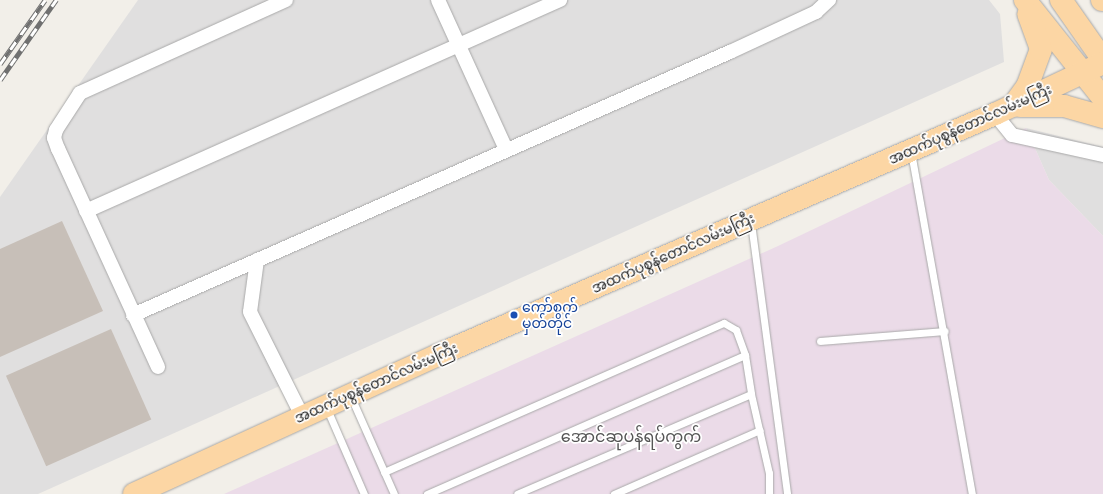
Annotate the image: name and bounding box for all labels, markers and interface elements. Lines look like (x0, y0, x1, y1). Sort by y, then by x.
street label: အထက်ပုစွန်တောင်လမ်းမကြီး (886, 80, 1054, 168)
street label: အထက်ပုစွန်တောင်လမ်းမကြီး (589, 209, 757, 297)
place label: ကော်စက် မှတ်တိုင် (522, 299, 578, 332)
marker: ကော်စက် မှတ်တိုင် (509, 310, 519, 320)
street label: အထက်ပုစွန်တောင်လမ်းမကြီး (292, 339, 460, 427)
district label: အောင်ဆုပန်ရပ်ကွက် (561, 426, 701, 446)

